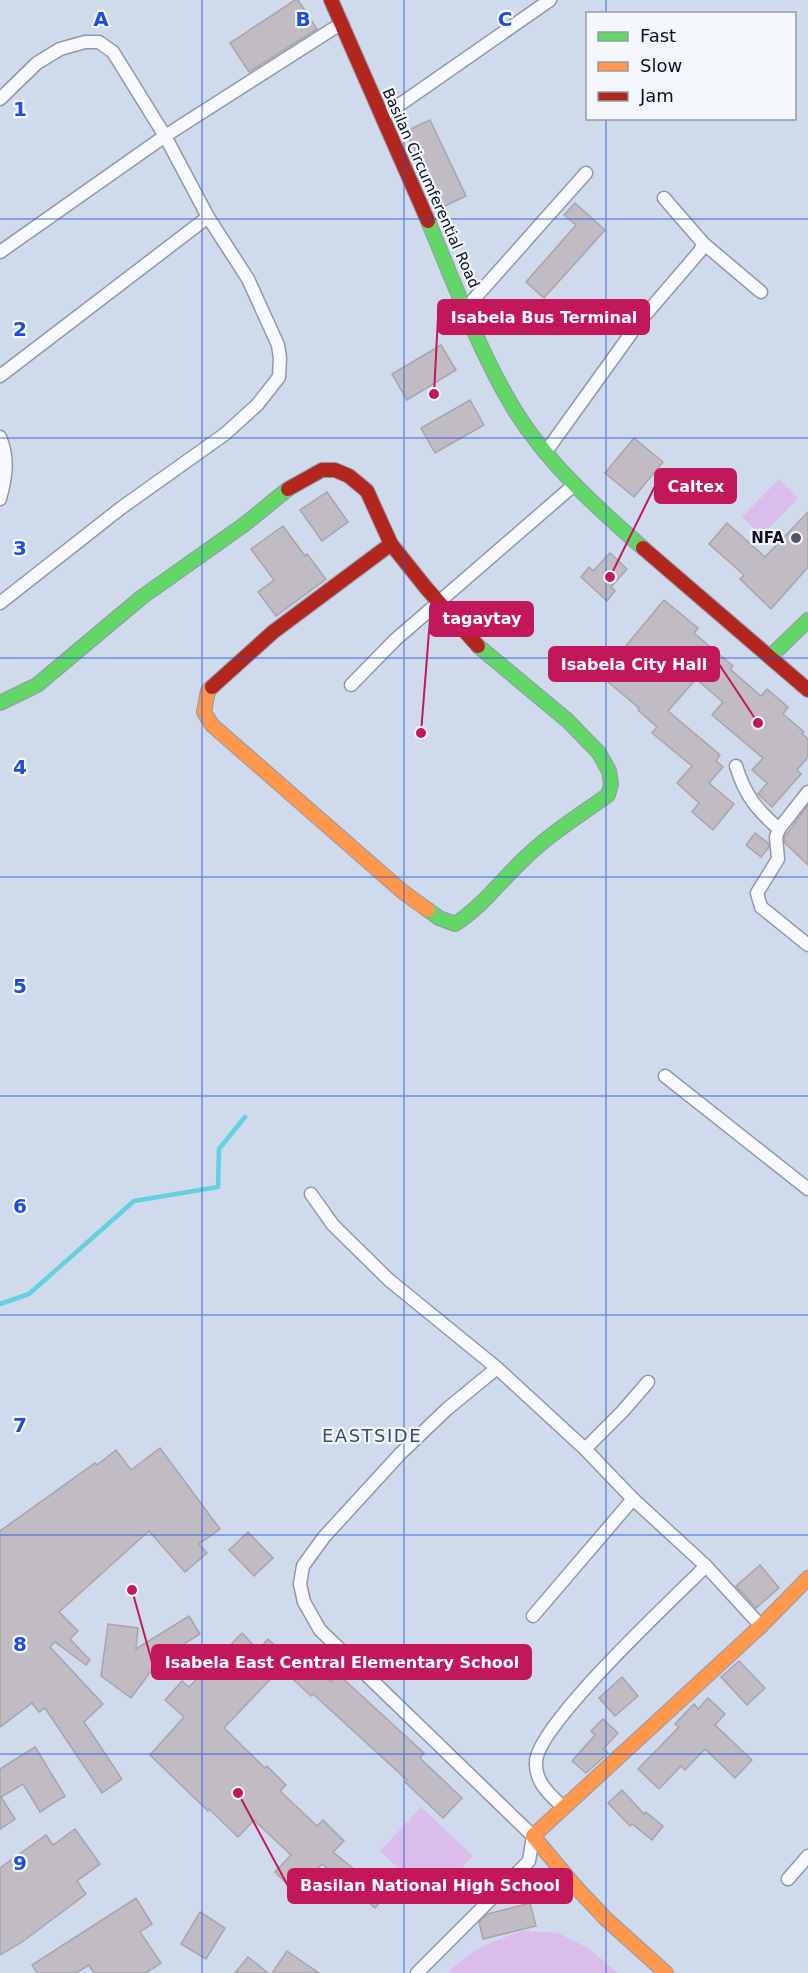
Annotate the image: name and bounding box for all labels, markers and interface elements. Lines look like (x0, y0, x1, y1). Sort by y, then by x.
text: A (93, 7, 109, 31)
text: B (295, 7, 311, 31)
text: C (498, 7, 512, 31)
legend (586, 12, 796, 120)
text: Fast (640, 25, 676, 46)
text: Slow (640, 55, 682, 76)
street label: Basilan Circumferential Road (379, 85, 483, 291)
text: Jam (639, 85, 674, 106)
text: 1 (13, 97, 27, 121)
callout: Isabela Bus Terminal (438, 300, 649, 334)
text: Isabela Bus Terminal (451, 308, 637, 327)
text: 2 (13, 317, 27, 341)
callout: Caltex (655, 469, 736, 503)
text: Caltex (668, 477, 725, 496)
place label: NFA (751, 529, 784, 547)
marker: NFA (789, 531, 803, 545)
text: 3 (13, 536, 27, 560)
callout: tagaytay (430, 602, 533, 636)
text: tagaytay (442, 609, 522, 628)
callout: Isabela City Hall (549, 647, 719, 681)
text: Isabela City Hall (561, 655, 707, 674)
text: 4 (13, 755, 27, 779)
text: 5 (13, 974, 27, 998)
text: 6 (13, 1194, 27, 1218)
text: 7 (13, 1413, 27, 1437)
district label: EASTSIDE (322, 1425, 422, 1446)
text: 8 (13, 1632, 27, 1656)
callout: Isabela East Central Elementary School (152, 1645, 531, 1679)
text: Isabela East Central Elementary School (165, 1653, 519, 1672)
text: 9 (13, 1851, 27, 1875)
callout: Basilan National High School (288, 1869, 572, 1903)
text: Basilan National High School (300, 1876, 560, 1895)

